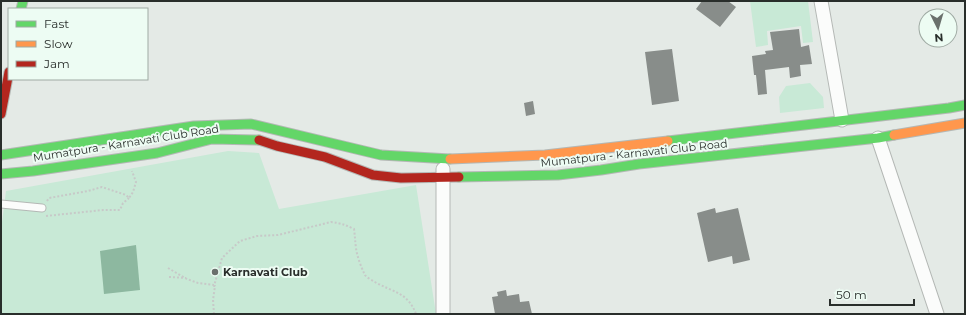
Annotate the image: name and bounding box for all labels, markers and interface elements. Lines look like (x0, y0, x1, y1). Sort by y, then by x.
legend (8, 8, 148, 80)
north arrow (918, 8, 958, 48)
text: Fast (44, 16, 69, 31)
text: N (934, 31, 944, 45)
text: Slow (44, 36, 73, 51)
text: Jam (43, 56, 70, 71)
street label: Mumatpura - Karnavati Club Road (32, 121, 220, 165)
street label: Mumatpura - Karnavati Club Road (540, 136, 728, 170)
place label: Karnavati Club (223, 265, 308, 279)
marker: Karnavati Club (210, 267, 220, 277)
scale bar (830, 281, 914, 307)
text: 50 m (836, 287, 867, 302)

